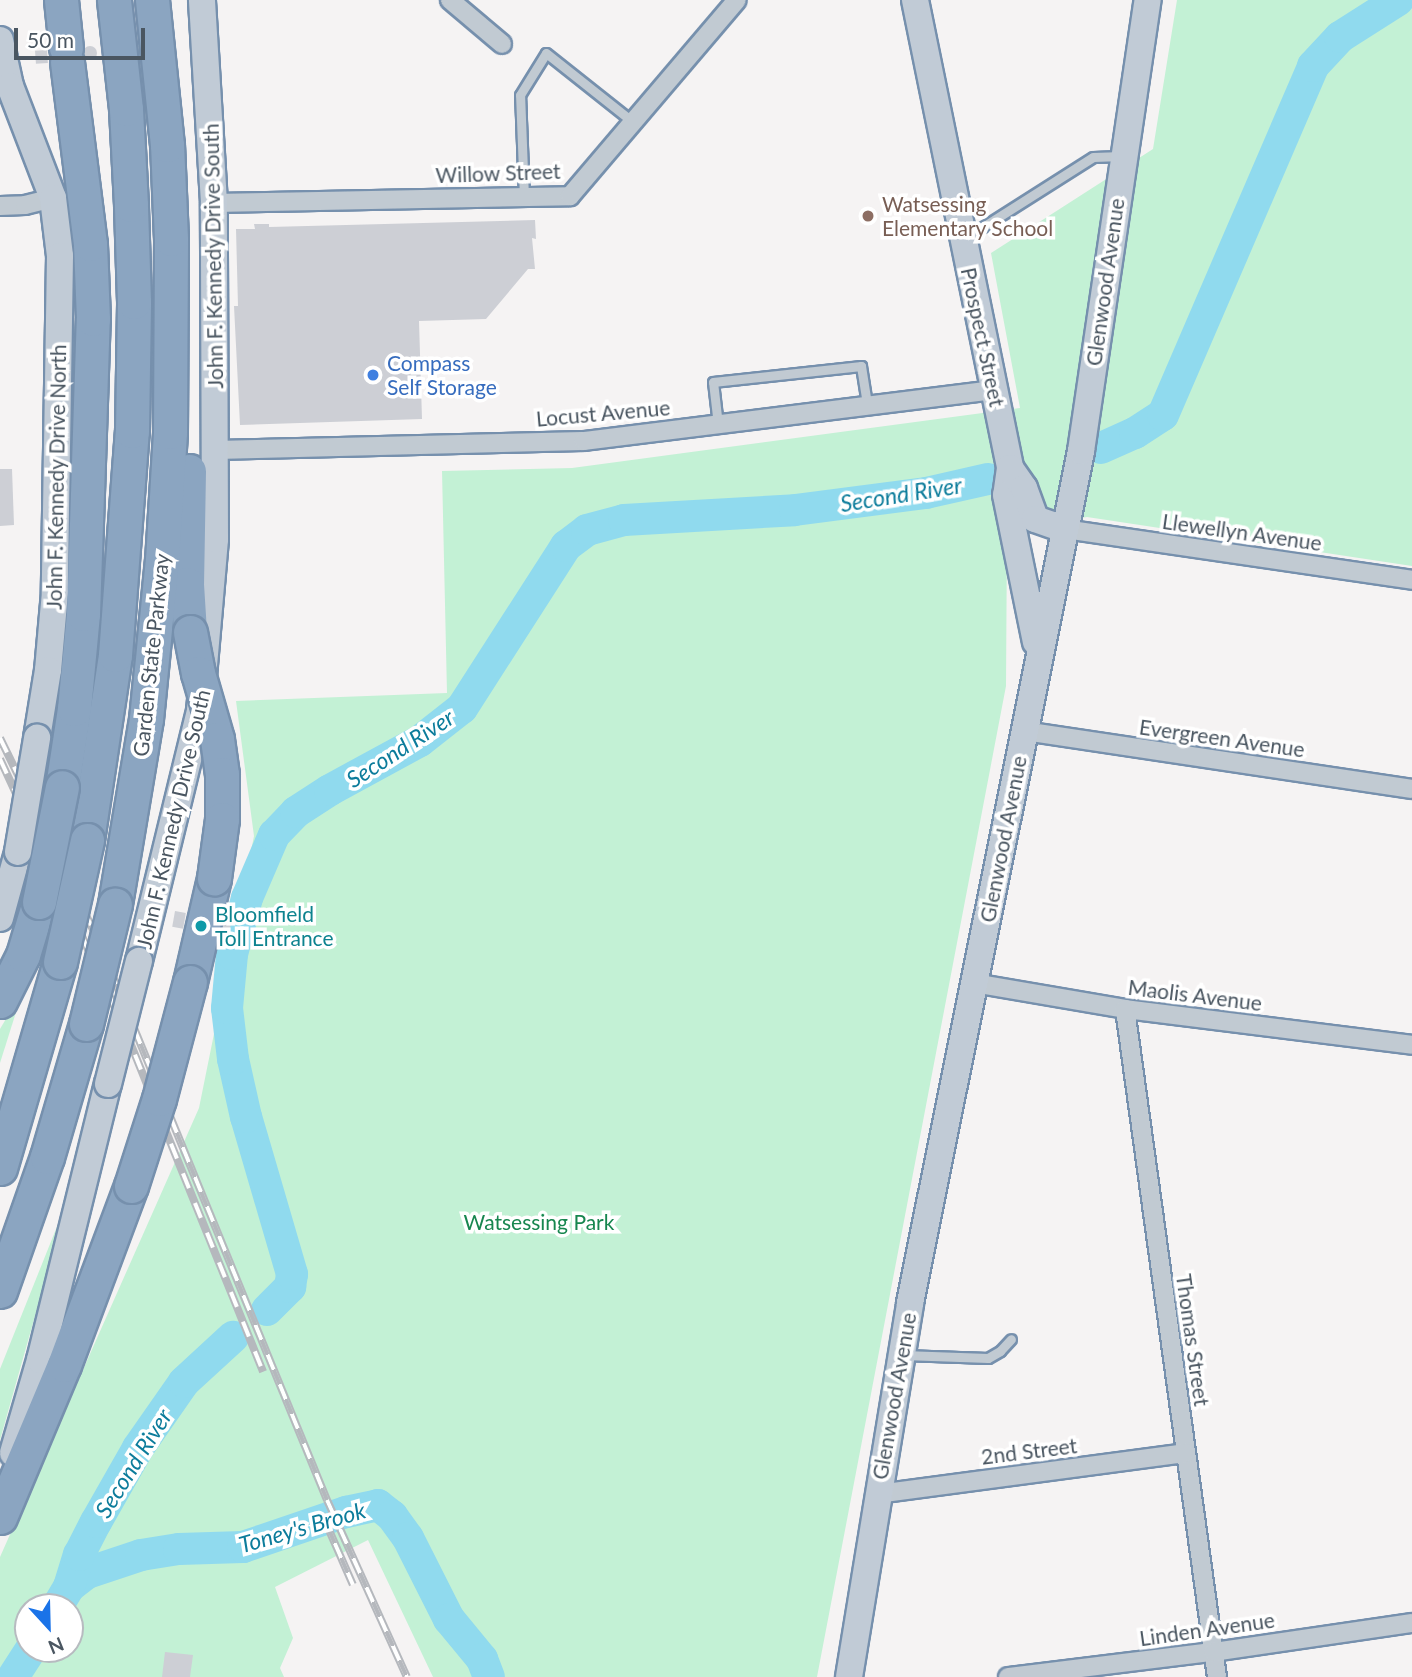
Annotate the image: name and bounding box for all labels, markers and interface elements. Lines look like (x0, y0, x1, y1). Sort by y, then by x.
scale bar (18, 14, 149, 58)
text: 50 m (27, 27, 74, 52)
street label: John F. Kennedy Drive South (198, 123, 228, 389)
street label: Willow Street (435, 158, 561, 188)
place label: Watsessing Elementary School (882, 191, 1054, 241)
street label: Glenwood Avenue (1081, 196, 1129, 368)
marker: Watsessing Elementary School (860, 208, 876, 224)
street label: Prospect Street (956, 265, 1010, 409)
street label: John F. Kennedy Drive North (41, 344, 71, 610)
place label: Compass Self Storage (387, 350, 497, 400)
marker: Compass Self Storage (365, 367, 381, 383)
street label: Locust Avenue (535, 395, 671, 431)
water label: Second River (838, 471, 964, 517)
street label: Llewellyn Avenue (1160, 508, 1324, 556)
street label: Garden State Parkway (128, 552, 174, 758)
street label: John F. Kennedy Drive South (131, 687, 215, 951)
water label: Second River (341, 703, 459, 793)
street label: Evergreen Avenue (1137, 714, 1307, 762)
street label: Glenwood Avenue (974, 753, 1032, 925)
place label: Bloomfield Toll Entrance (215, 901, 334, 951)
marker: Bloomfield Toll Entrance (193, 918, 209, 934)
street label: Maolis Avenue (1126, 974, 1264, 1016)
park label: Watsessing Park (464, 1209, 614, 1235)
street label: Thomas Street (1171, 1272, 1215, 1408)
street label: Glenwood Avenue (867, 1310, 921, 1482)
water label: Second River (89, 1404, 177, 1522)
street label: 2nd Street (980, 1433, 1078, 1469)
water label: Toney's Brook (235, 1496, 369, 1558)
north arrow (14, 1593, 84, 1663)
street label: Linden Avenue (1137, 1607, 1277, 1651)
text: N (45, 1633, 67, 1659)

